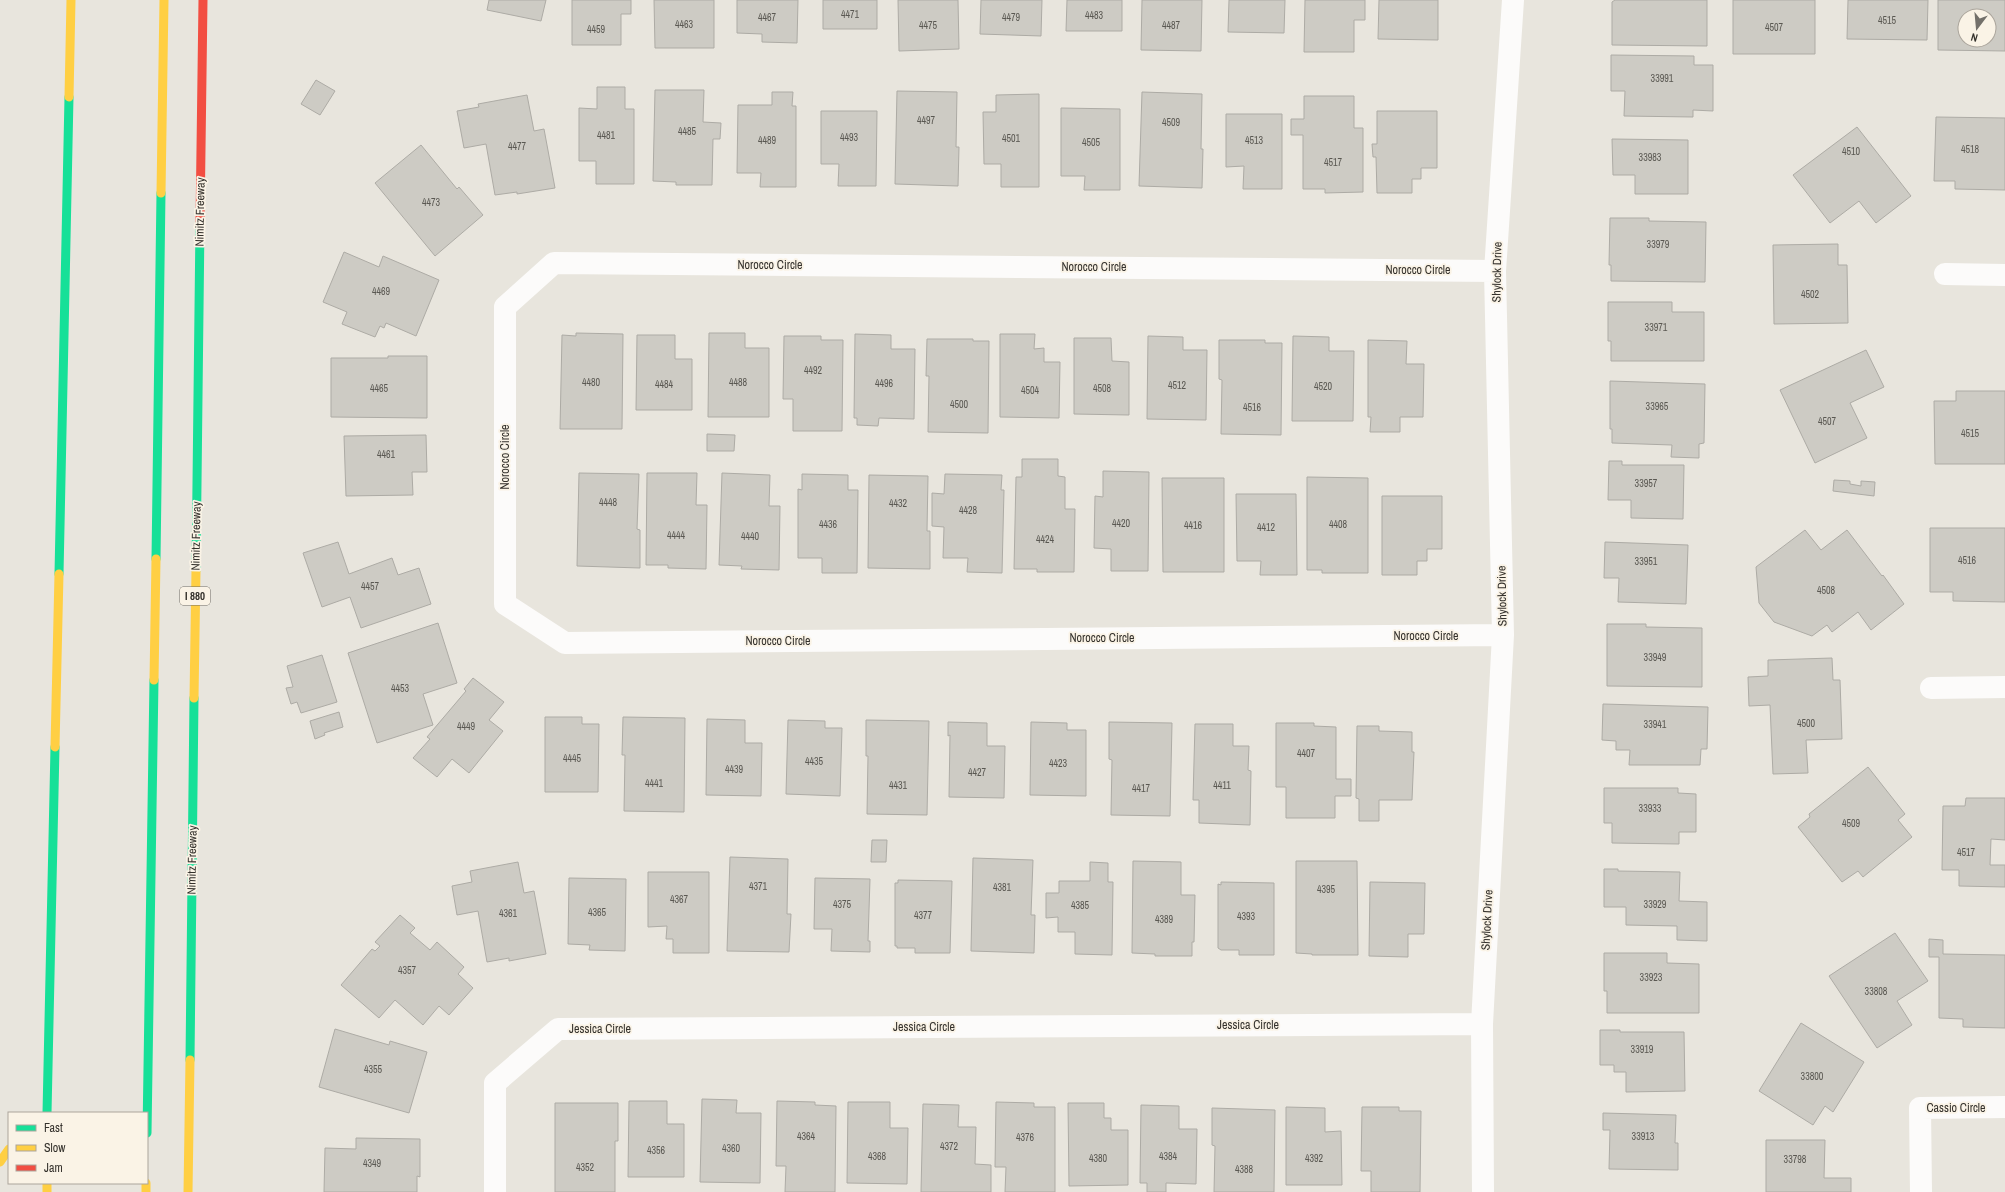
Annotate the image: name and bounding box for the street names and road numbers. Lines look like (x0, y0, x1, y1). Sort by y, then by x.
street label: Nimitz Freeway (191, 177, 209, 247)
street label: Shylock Drive (1488, 242, 1506, 302)
street label: Norocco Circle (737, 257, 803, 273)
street label: Norocco Circle (1061, 259, 1127, 275)
street label: Norocco Circle (1385, 262, 1451, 278)
street label: Norocco Circle (497, 424, 513, 490)
street label: Nimitz Freeway (187, 501, 205, 571)
street label: Shylock Drive (1493, 566, 1511, 626)
road number: I 880 (180, 587, 210, 605)
street label: Norocco Circle (1393, 628, 1459, 644)
street label: Norocco Circle (1069, 630, 1135, 646)
street label: Norocco Circle (745, 633, 811, 649)
street label: Nimitz Freeway (183, 825, 201, 895)
street label: Shylock Drive (1477, 889, 1497, 951)
street label: Jessica Circle (1217, 1017, 1279, 1033)
street label: Jessica Circle (893, 1019, 955, 1035)
street label: Jessica Circle (569, 1021, 631, 1037)
street label: Cassio Circle (1926, 1100, 1986, 1116)

